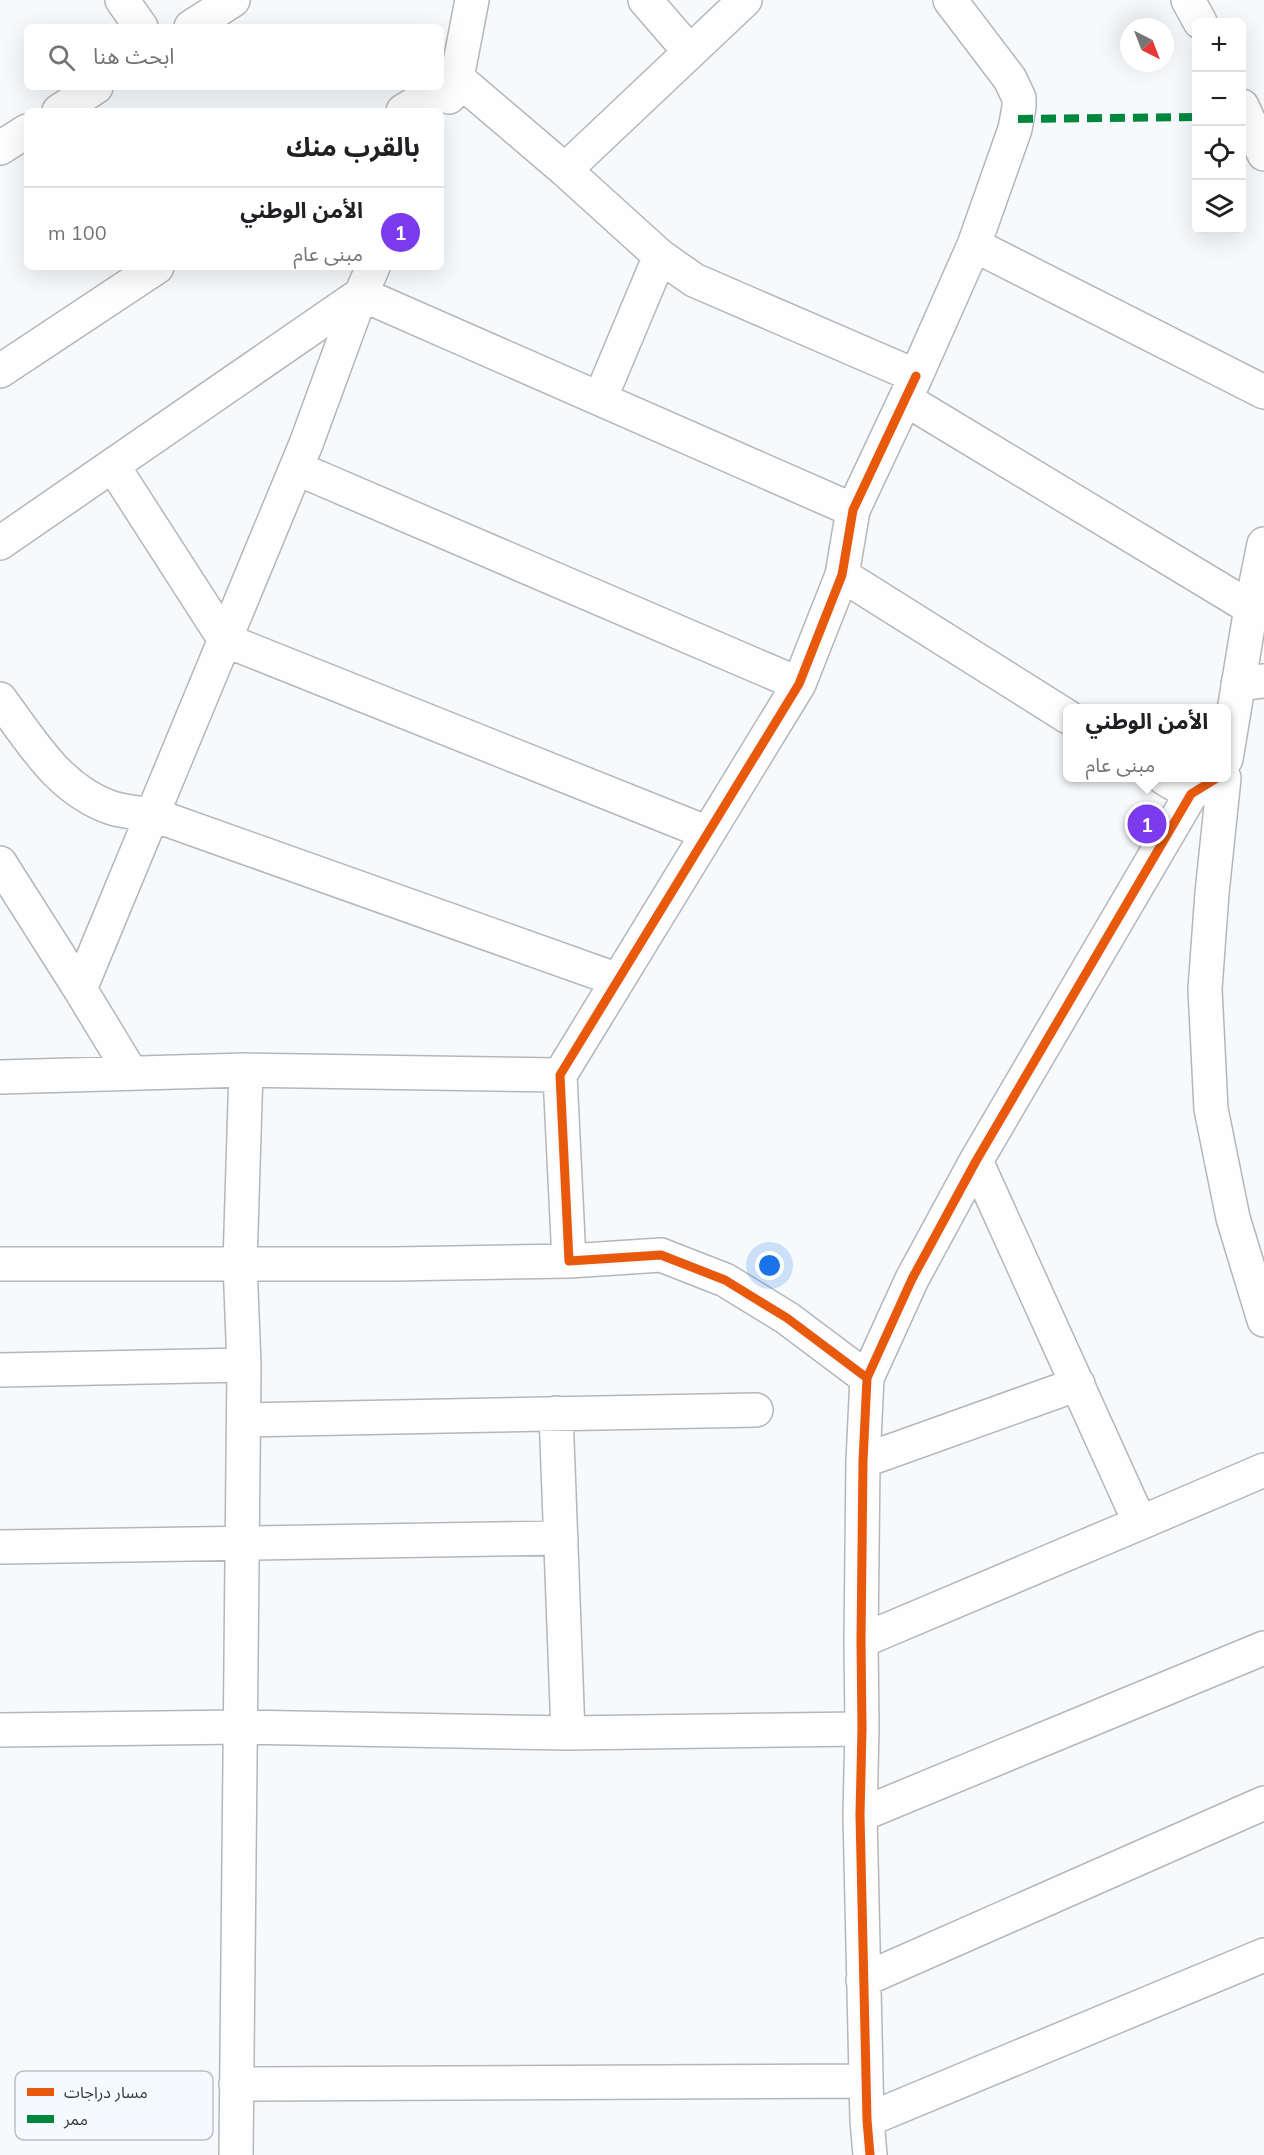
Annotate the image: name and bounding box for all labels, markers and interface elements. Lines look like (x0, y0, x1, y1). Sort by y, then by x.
north arrow (1120, 18, 1174, 72)
map controls (1192, 18, 1246, 234)
button: + (1192, 18, 1246, 72)
search box (24, 24, 444, 90)
icon: search (45, 41, 78, 74)
text: ابحث هنا (93, 42, 175, 70)
button: − (1192, 72, 1246, 126)
button: locate (1192, 126, 1246, 180)
text: بالقرب منك (286, 130, 420, 163)
button: layers (1192, 180, 1246, 234)
text: الأمن الوطني (240, 196, 363, 224)
text: 100 m (48, 220, 107, 245)
text: 1 (395, 220, 407, 245)
text: مبنى عام (293, 241, 363, 266)
popup (1063, 704, 1231, 782)
text: الأمن الوطني (1086, 707, 1208, 735)
text: مبنى عام (1086, 752, 1155, 777)
pin: 1 (1128, 802, 1166, 846)
your location (755, 1251, 784, 1280)
legend (15, 2071, 213, 2140)
text: مسار دراجات (64, 2082, 148, 2102)
text: ممر (63, 2109, 88, 2129)

